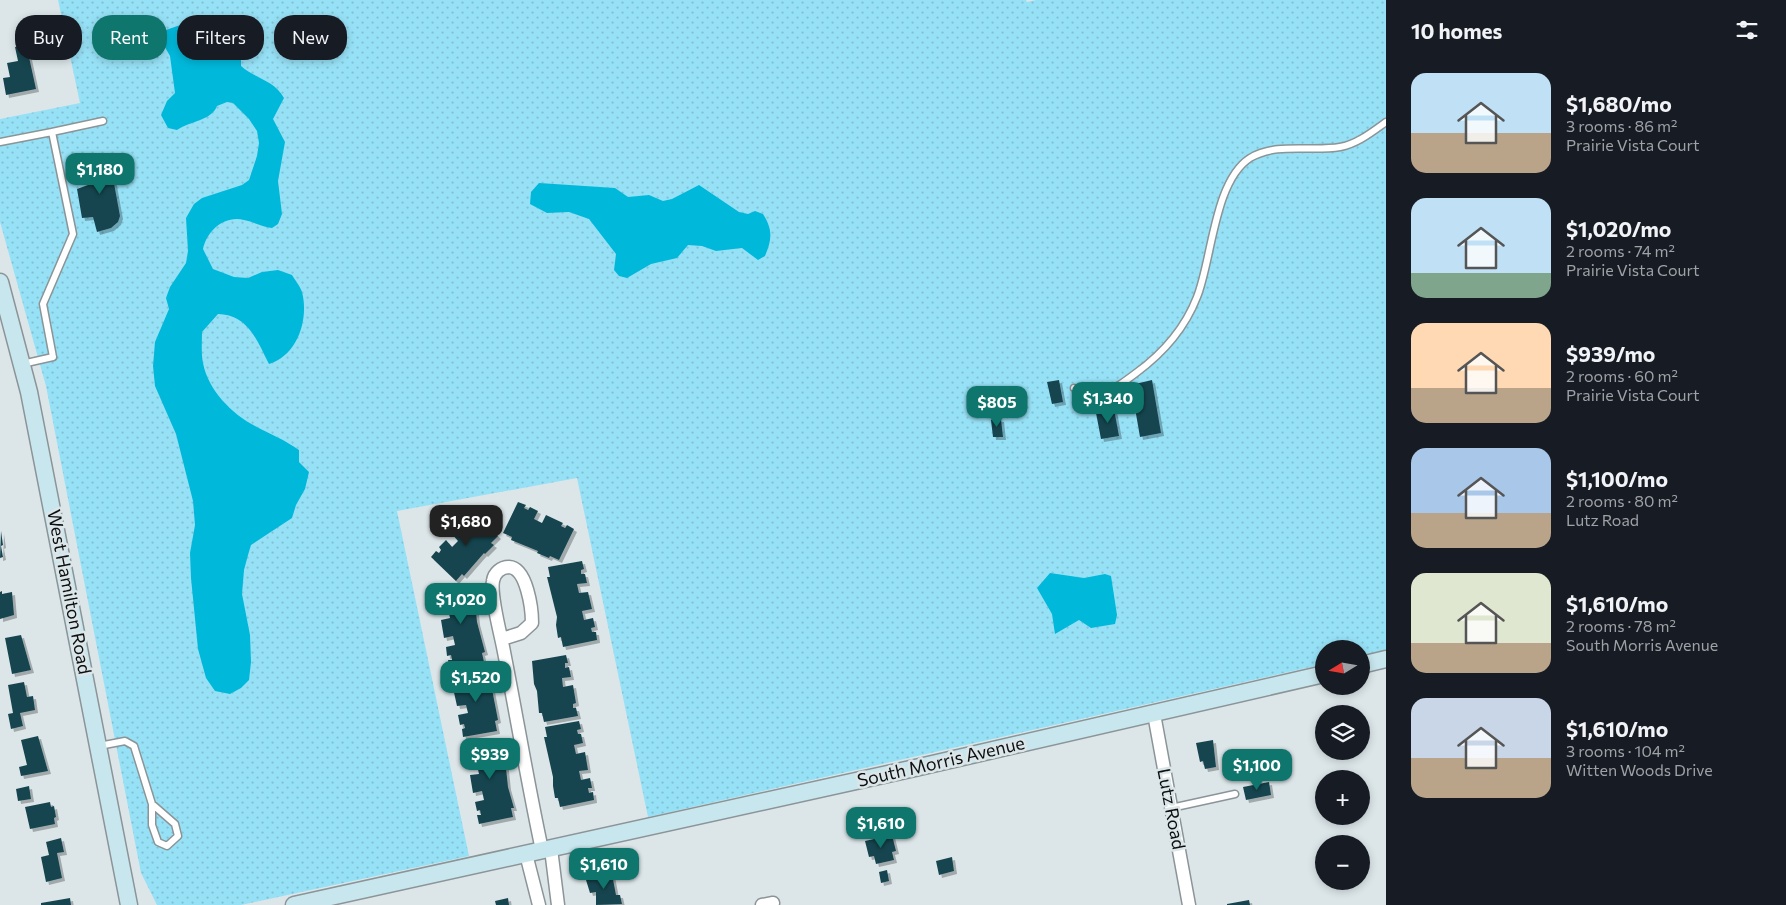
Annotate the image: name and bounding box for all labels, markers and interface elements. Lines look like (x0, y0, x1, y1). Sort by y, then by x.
chip: Buy (15, 15, 82, 60)
chip: Rent (92, 15, 167, 60)
chip: Filters (177, 15, 264, 60)
chip: New (274, 15, 347, 60)
icon: filters (1733, 16, 1761, 44)
text: 10 homes (1411, 18, 1502, 43)
text: $1,680/mo (1566, 91, 1672, 116)
icon: home (1451, 93, 1511, 153)
text: 3 rooms · 86 m² (1566, 116, 1677, 135)
text: Prairie Vista Court (1566, 135, 1700, 154)
pin: $1,180 (59, 152, 141, 195)
text: $1,180 (76, 159, 124, 178)
text: $1,020/mo (1566, 216, 1671, 241)
icon: home (1451, 218, 1511, 278)
text: 2 rooms · 74 m² (1566, 241, 1675, 260)
text: Prairie Vista Court (1566, 260, 1700, 279)
text: $939/mo (1566, 341, 1655, 366)
icon: home (1451, 343, 1511, 403)
text: 2 rooms · 60 m² (1566, 366, 1678, 385)
pin: $1,340 (1067, 382, 1149, 424)
text: Prairie Vista Court (1566, 385, 1700, 404)
pin: $805 (967, 386, 1027, 428)
text: $1,340 (1083, 388, 1133, 407)
text: $805 (977, 392, 1017, 411)
text: $1,100/mo (1566, 466, 1668, 491)
icon: home (1451, 468, 1511, 528)
text: 2 rooms · 80 m² (1566, 491, 1678, 510)
pin: $1,680 (425, 504, 507, 547)
street label: West Hamilton Road (43, 508, 97, 676)
text: Lutz Road (1566, 510, 1639, 529)
text: $1,680 (441, 511, 491, 530)
pin: $1,020 (420, 582, 502, 625)
text: $1,020 (436, 589, 486, 608)
text: $1,610/mo (1566, 591, 1668, 616)
icon: home (1451, 593, 1511, 653)
text: 2 rooms · 78 m² (1566, 616, 1676, 635)
text: South Morris Avenue (1566, 635, 1718, 654)
north arrow (1315, 640, 1370, 695)
map controls (1315, 640, 1370, 890)
pin: $1,520 (435, 660, 517, 703)
text: $1,520 (451, 667, 501, 686)
button: layers (1315, 705, 1370, 760)
text: $1,610/mo (1566, 716, 1668, 741)
icon: home (1451, 718, 1511, 778)
street label: South Morris Avenue (855, 731, 1027, 791)
pin: $939 (460, 738, 520, 780)
text: 3 rooms · 104 m² (1566, 741, 1685, 760)
text: $939 (471, 744, 509, 763)
pin: $1,100 (1216, 748, 1298, 791)
text: $1,100 (1233, 755, 1281, 774)
text: Witten Woods Drive (1566, 760, 1713, 779)
street label: Lutz Road (1153, 766, 1191, 851)
button: + (1315, 770, 1370, 825)
pin: $1,610 (840, 806, 922, 849)
text: $1,610 (857, 813, 905, 832)
button: − (1315, 835, 1370, 890)
pin: $1,610 (563, 848, 645, 890)
text: $1,610 (580, 854, 628, 873)

